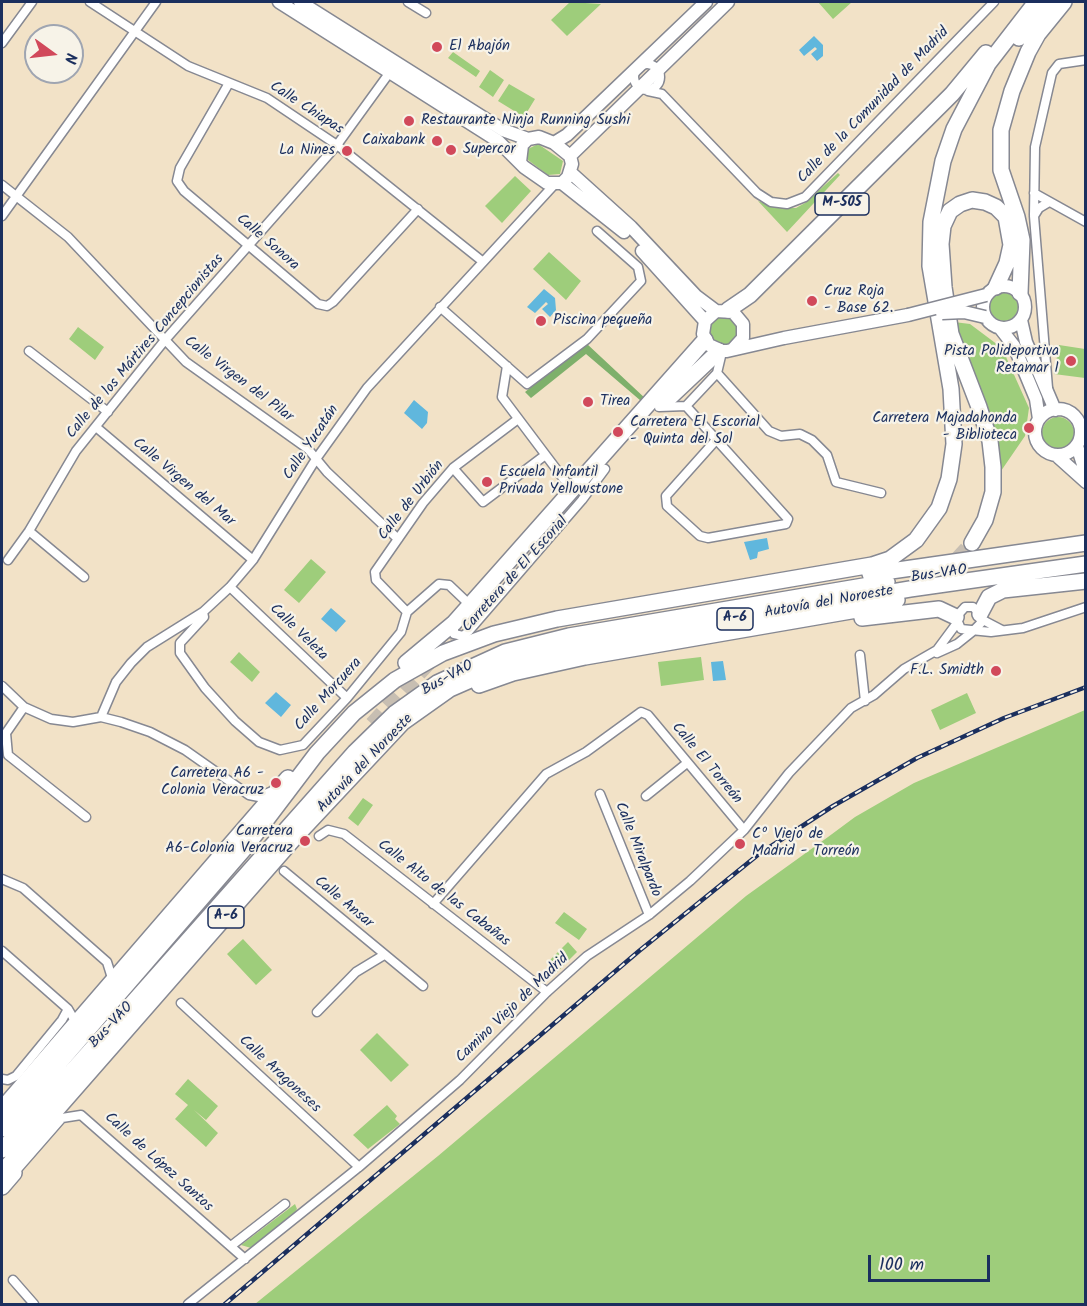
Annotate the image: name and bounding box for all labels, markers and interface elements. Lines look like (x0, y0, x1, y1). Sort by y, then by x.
north arrow (24, 24, 84, 84)
street label: Calle de la Comunidad de Madrid (794, 24, 954, 188)
place label: El Abajón (449, 38, 510, 56)
marker: El Abajón (430, 40, 444, 54)
text: N (57, 50, 83, 66)
street label: Calle Chiapas (266, 78, 346, 140)
place label: Restaurante Ninja Running Sushi (421, 112, 630, 130)
marker: Restaurante Ninja Running Sushi (402, 114, 416, 128)
place label: Caixabank (362, 132, 425, 150)
marker: Caixabank (430, 134, 444, 148)
place label: Supercor (463, 141, 515, 159)
place label: La Nines (279, 142, 335, 160)
marker: Supercor (444, 143, 458, 157)
marker: La Nines (340, 144, 354, 158)
road number: M-505 (815, 193, 869, 215)
street label: Calle Sonora (232, 211, 302, 275)
street label: Calle de los Mártires Concepcionistas (64, 251, 228, 443)
place label: Cruz Roja - Base 62. (824, 283, 893, 318)
marker: Cruz Roja - Base 62. (805, 294, 819, 308)
place label: Piscina pequeña (553, 312, 652, 330)
marker: Piscina pequeña (534, 314, 548, 328)
street label: Calle Virgen del Pilar (180, 333, 296, 427)
place label: Pista Polideportiva Retamar I (944, 343, 1059, 378)
marker: Pista Polideportiva Retamar I (1064, 354, 1078, 368)
place label: Tirea (600, 393, 630, 411)
marker: Tirea (581, 395, 595, 409)
street label: Calle Yucatán (280, 402, 344, 484)
place label: Carretera Majadahonda - Biblioteca (872, 410, 1017, 445)
place label: Carretera El Escorial - Quinta del Sol (630, 414, 760, 449)
marker: Carretera Majadahonda - Biblioteca (1022, 421, 1036, 435)
marker: Carretera El Escorial - Quinta del Sol (611, 425, 625, 439)
street label: Calle Virgen del Mar (128, 435, 238, 531)
street label: Calle de Urbión (375, 457, 449, 545)
place label: Escuela Infantil Privada Yellowstone (499, 464, 623, 499)
marker: Escuela Infantil Privada Yellowstone (480, 475, 494, 489)
street label: Carretera de El Escorial (459, 513, 573, 637)
street label: Bus-VAO (910, 562, 968, 588)
street label: Autovía del Noroeste (763, 583, 895, 623)
street label: Calle Veleta (265, 601, 331, 665)
road number: A-6 (717, 608, 753, 630)
street label: Calle Morcuera (291, 655, 367, 735)
street label: Bus-VAO (419, 657, 477, 701)
place label: F.L. Smidth (910, 662, 984, 680)
marker: F.L. Smidth (989, 664, 1003, 678)
street label: Autovía del Noroeste (314, 711, 418, 817)
street label: Calle El Torreón (667, 720, 745, 808)
place label: Carretera A6 - Colonia Veracruz (161, 765, 264, 800)
marker: Carretera A6 - Colonia Veracruz (269, 776, 283, 790)
street label: Calle Miralpardo (610, 800, 664, 900)
place label: Carretera A6-Colonia Veracruz (166, 823, 293, 858)
place label: Cº Viejo de Madrid - Torreón (752, 826, 860, 861)
marker: Carretera A6-Colonia Veracruz (298, 834, 312, 848)
street label: Calle Alto de las Cabañas (373, 837, 513, 951)
marker: Cº Viejo de Madrid - Torreón (733, 837, 747, 851)
street label: Calle Ansar (310, 873, 376, 933)
road number: A-6 (208, 906, 244, 928)
street label: Camino Viejo de Madrid (453, 950, 573, 1068)
street label: Bus-VAO (86, 999, 138, 1053)
street label: Calle Aragoneses (234, 1032, 324, 1118)
street label: Calle de López Santos (100, 1110, 216, 1216)
scale bar (871, 1243, 992, 1281)
text: 100 m (879, 1251, 924, 1280)

